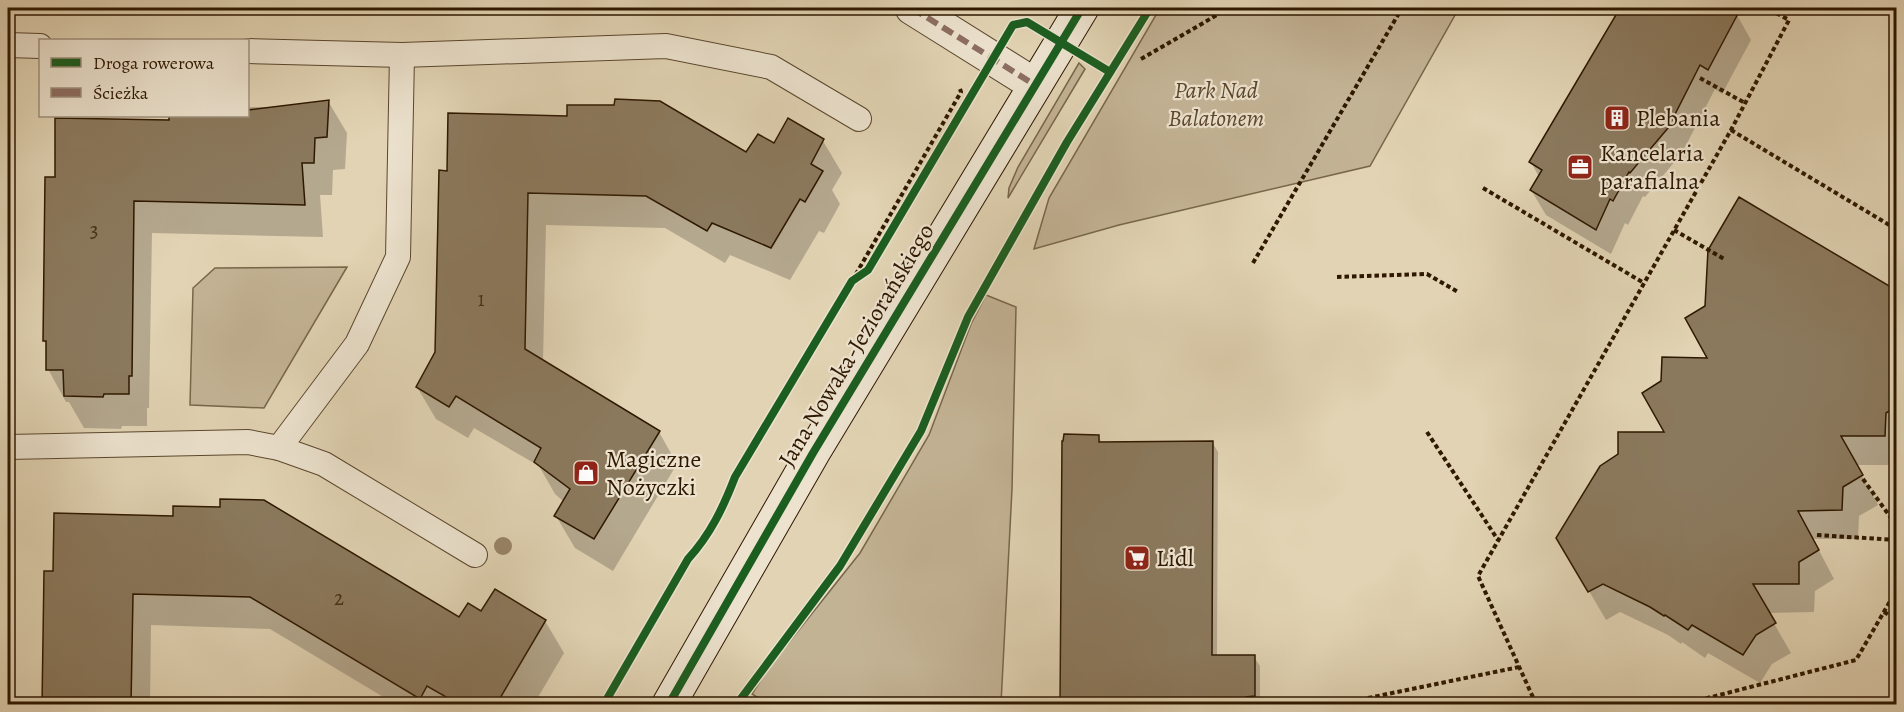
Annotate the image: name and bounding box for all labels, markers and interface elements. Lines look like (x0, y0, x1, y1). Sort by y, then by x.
legend (39, 39, 249, 117)
text: Droga rowerowa (93, 51, 215, 75)
park label: Park Nad Balatonem (1168, 74, 1264, 134)
text: Ścieżka (93, 81, 149, 105)
place label: Plebania (1636, 102, 1721, 134)
building icon: Plebania (1602, 103, 1632, 133)
place label: Kancelaria parafialna (1600, 137, 1705, 197)
office icon: Kancelaria parafialna (1565, 152, 1595, 182)
house number: 3 (90, 216, 98, 244)
street label: Jana Nowaka-Jeziorańskiego (771, 217, 941, 473)
house number: 1 (477, 285, 485, 313)
place label: Magiczne Nożyczki (606, 443, 701, 503)
shop icon: Magiczne Nożyczki (571, 458, 601, 488)
place label: Lidl (1156, 542, 1194, 574)
supermarket icon: Lidl (1122, 543, 1152, 573)
house number: 2 (334, 584, 344, 612)

